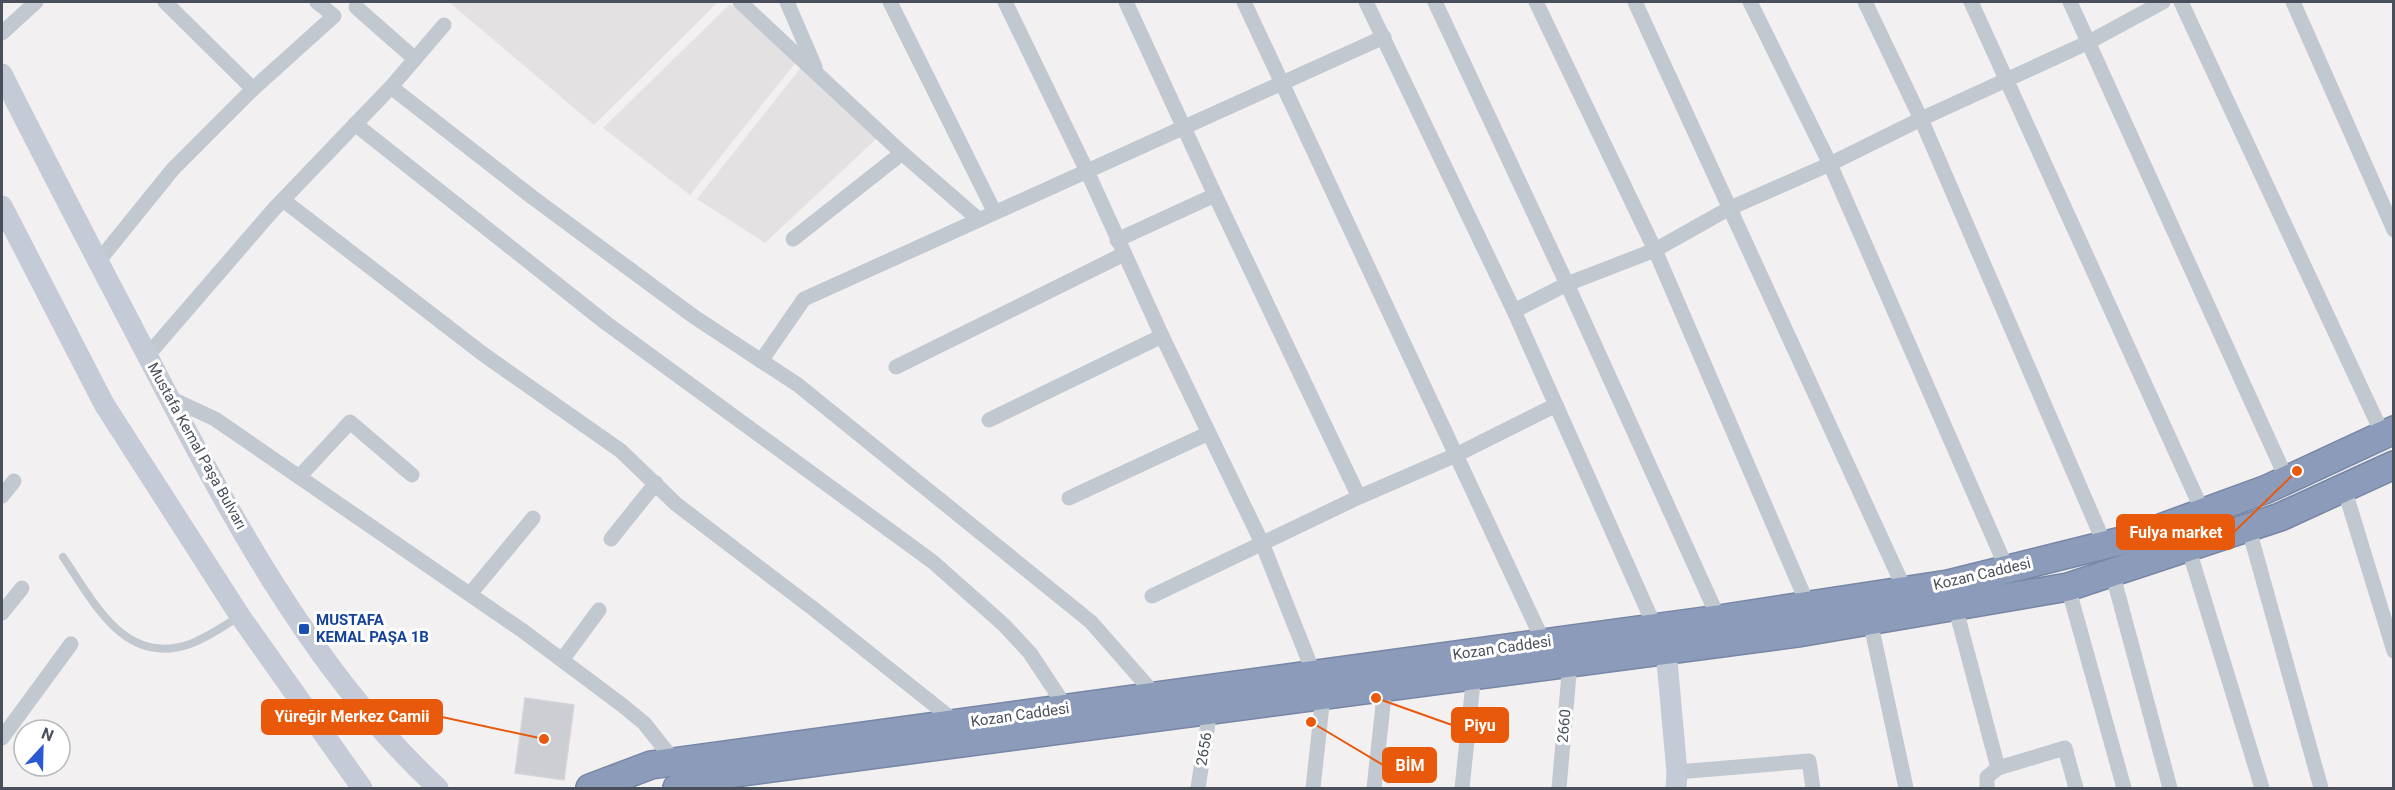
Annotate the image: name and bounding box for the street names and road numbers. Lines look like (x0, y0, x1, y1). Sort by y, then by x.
street label: Mustafa Kemal Paşa Bulvarı (144, 360, 250, 532)
street label: Kozan Caddesi (1932, 554, 2032, 594)
street label: Kozan Caddesi (1452, 632, 1552, 664)
street label: Kozan Caddesi (970, 699, 1070, 731)
street label: 2660 (1554, 708, 1574, 744)
street label: 2656 (1192, 731, 1216, 767)

